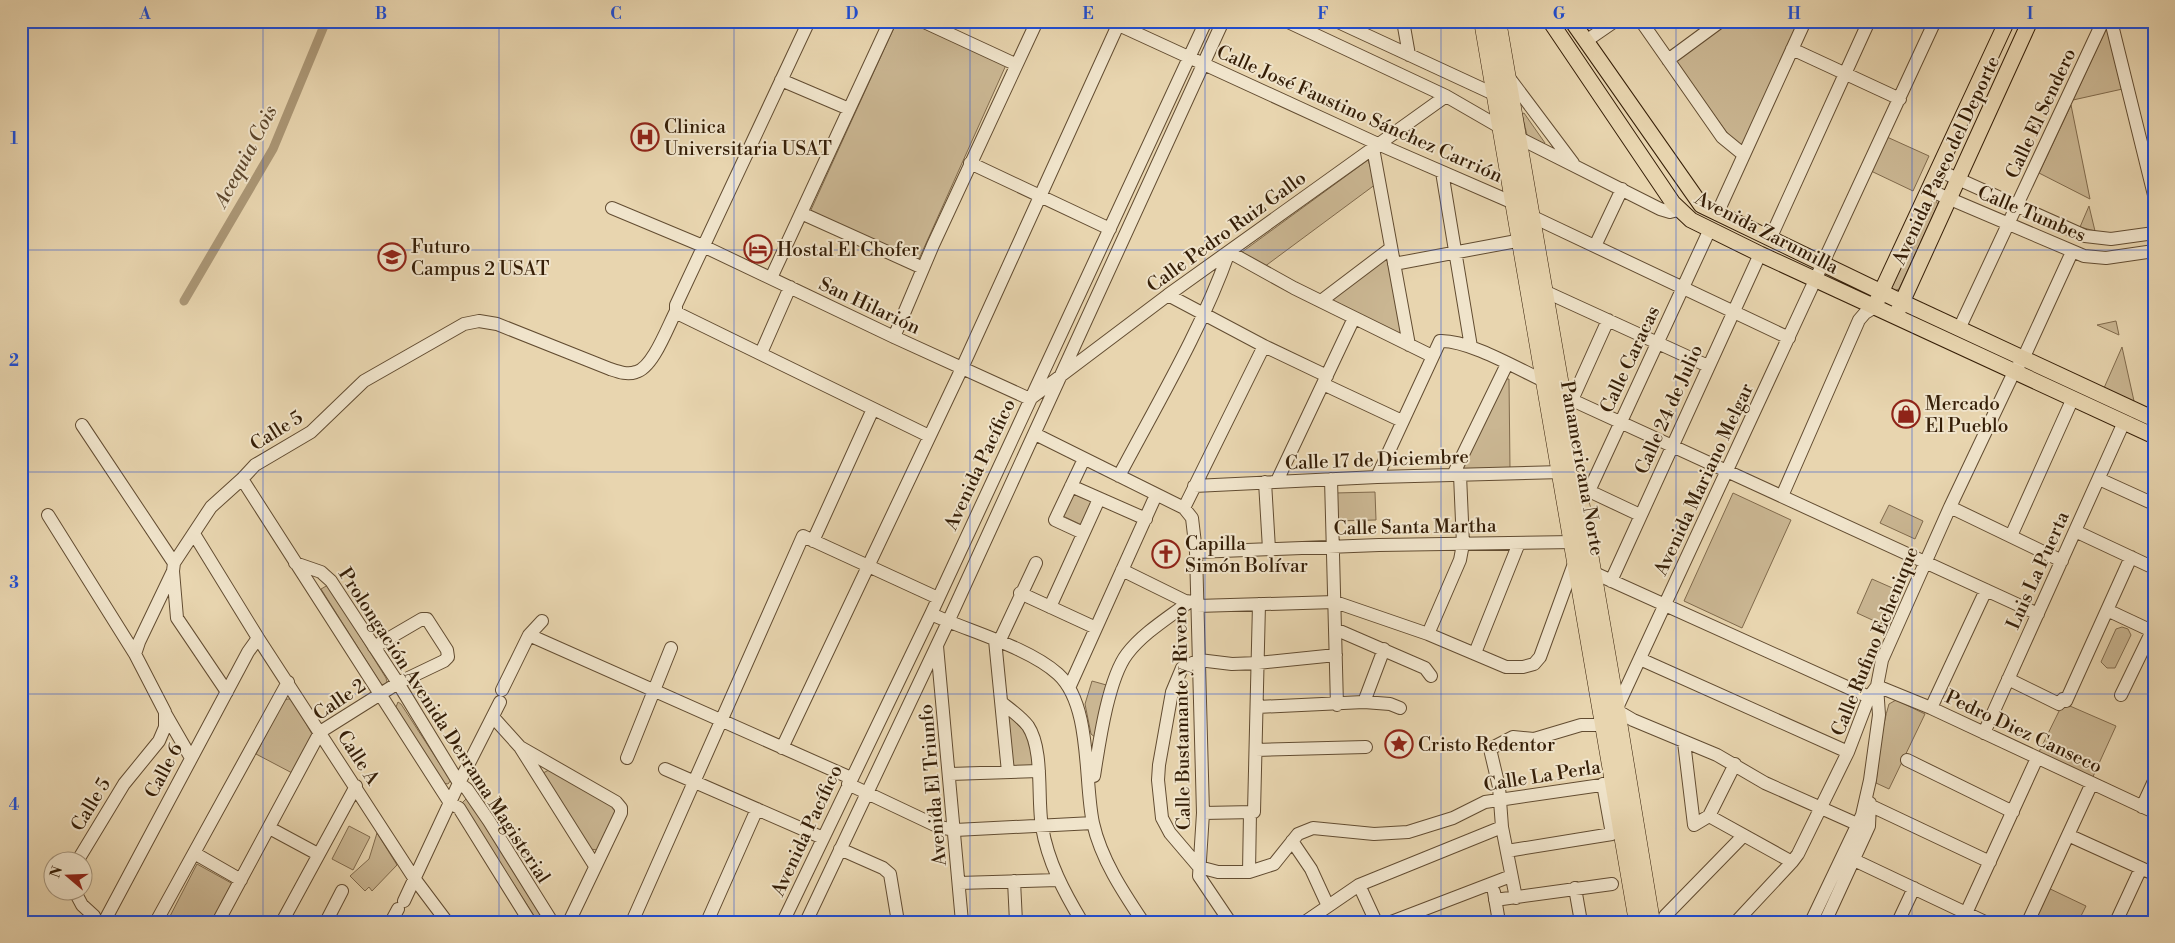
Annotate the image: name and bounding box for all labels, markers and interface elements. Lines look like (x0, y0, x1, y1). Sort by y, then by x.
text: A (138, 4, 151, 24)
text: B (375, 4, 387, 24)
text: C (610, 4, 622, 24)
text: D (846, 4, 859, 24)
text: E (1082, 4, 1094, 24)
text: F (1317, 4, 1329, 24)
text: G (1553, 4, 1566, 24)
text: H (1787, 4, 1801, 24)
text: I (2027, 4, 2033, 24)
street label: Calle José Faustino Sánchez Carrión (1213, 40, 1506, 188)
street label: Calle El Sendero (2000, 44, 2082, 182)
street label: Avenida Paseo del Deporte (1886, 52, 2005, 270)
water label: Acequia Cois (208, 101, 284, 214)
place label: Clinica Universitaria USAT (664, 115, 832, 161)
hospital icon: Clinica Universitaria USAT (630, 122, 660, 152)
text: 1 (10, 129, 18, 149)
street label: Calle Pedro Ruiz Gallo (1142, 166, 1311, 298)
street label: Calle Tumbes (1974, 180, 2089, 248)
street label: Avenida Zarumilla (1690, 186, 1843, 280)
hotel icon: Hostal El Chofer (743, 234, 773, 264)
place label: Futuro Campus 2 USAT (411, 235, 549, 281)
place label: Hostal El Chofer (777, 238, 919, 262)
school or university icon: Futuro Campus 2 USAT (377, 242, 407, 272)
street label: San Hilarión (815, 272, 924, 340)
street label: Calle Caracas (1595, 302, 1665, 417)
street label: Calle 24 de Julio (1630, 341, 1708, 478)
text: 2 (9, 351, 19, 371)
street label: Panamericana Norte (1555, 379, 1609, 558)
street label: Avenida Mariano Melgar (1648, 380, 1759, 580)
place label: Mercado El Pueblo (1925, 392, 2008, 438)
street label: Avenida Pacífico (939, 395, 1021, 535)
shop icon: Mercado El Pueblo (1891, 399, 1921, 429)
street label: Calle 5 (246, 405, 307, 456)
street label: Calle 17 de Diciembre (1285, 445, 1469, 475)
street label: Luis La Puerta (2001, 507, 2075, 633)
street label: Calle Santa Martha (1333, 514, 1497, 540)
place label: Capilla Simón Bolívar (1185, 532, 1308, 578)
church icon: Capilla Simón Bolívar (1151, 539, 1181, 569)
street label: Calle Rufino Echenique (1826, 543, 1924, 740)
street label: Prolongación Avenida Derrama Magisterial (333, 563, 556, 888)
text: 3 (9, 573, 19, 593)
street label: Calle Bustamante y Rivero (1168, 606, 1196, 830)
street label: Calle 2 (309, 674, 370, 726)
street label: Pedro Diez Canseco (1941, 685, 2106, 779)
street label: Avenida El Triunfo (914, 703, 952, 868)
street label: Calle A (332, 726, 385, 790)
place icon: Cristo Redentor (1384, 729, 1414, 759)
place label: Cristo Redentor (1418, 733, 1555, 757)
street label: Calle 6 (139, 739, 188, 802)
street label: Calle La Perla (1482, 755, 1603, 797)
street label: Avenida Pacífico (766, 761, 848, 901)
street label: Calle 5 (66, 774, 116, 836)
text: 4 (9, 795, 20, 815)
north arrow (42, 850, 92, 900)
text: N (46, 864, 67, 880)

